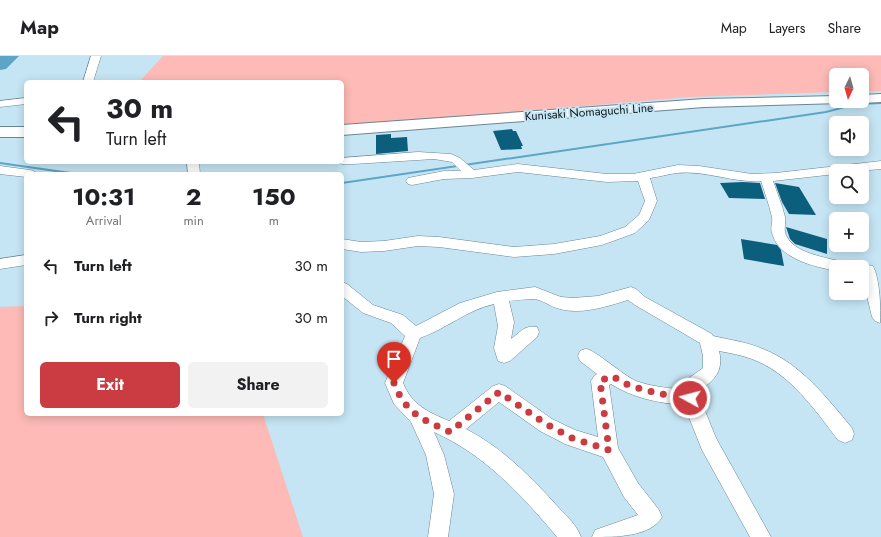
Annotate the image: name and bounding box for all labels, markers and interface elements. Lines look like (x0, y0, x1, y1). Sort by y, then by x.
text: Map (20, 14, 59, 41)
text: Map (721, 18, 747, 38)
text: Layers (769, 18, 805, 38)
text: Share (827, 18, 861, 38)
north arrow (829, 68, 869, 108)
map controls (829, 68, 869, 300)
text: 30 m (106, 88, 173, 129)
icon: left (40, 96, 92, 148)
street label: Kunisaki Nomaguchi Line (524, 99, 654, 125)
button: sound (829, 116, 869, 156)
text: Turn left (106, 126, 166, 152)
button: search (829, 164, 869, 204)
text: 10:31 (72, 179, 135, 214)
text: 2 (186, 179, 202, 214)
text: 150 (252, 179, 296, 214)
text: Arrival (86, 211, 122, 230)
text: min (183, 211, 204, 230)
text: m (269, 211, 279, 230)
button: + (829, 212, 869, 252)
icon: left (40, 255, 62, 277)
text: Turn left (74, 255, 132, 277)
text: 30 m (295, 255, 328, 277)
button: − (829, 260, 869, 300)
icon: right (40, 307, 62, 329)
text: Turn right (74, 307, 142, 329)
text: 30 m (295, 307, 328, 329)
pin (377, 342, 411, 383)
icon: arrive (383, 348, 405, 370)
button: Exit (40, 362, 180, 408)
button: Share (188, 362, 328, 408)
position arrow (669, 377, 711, 419)

